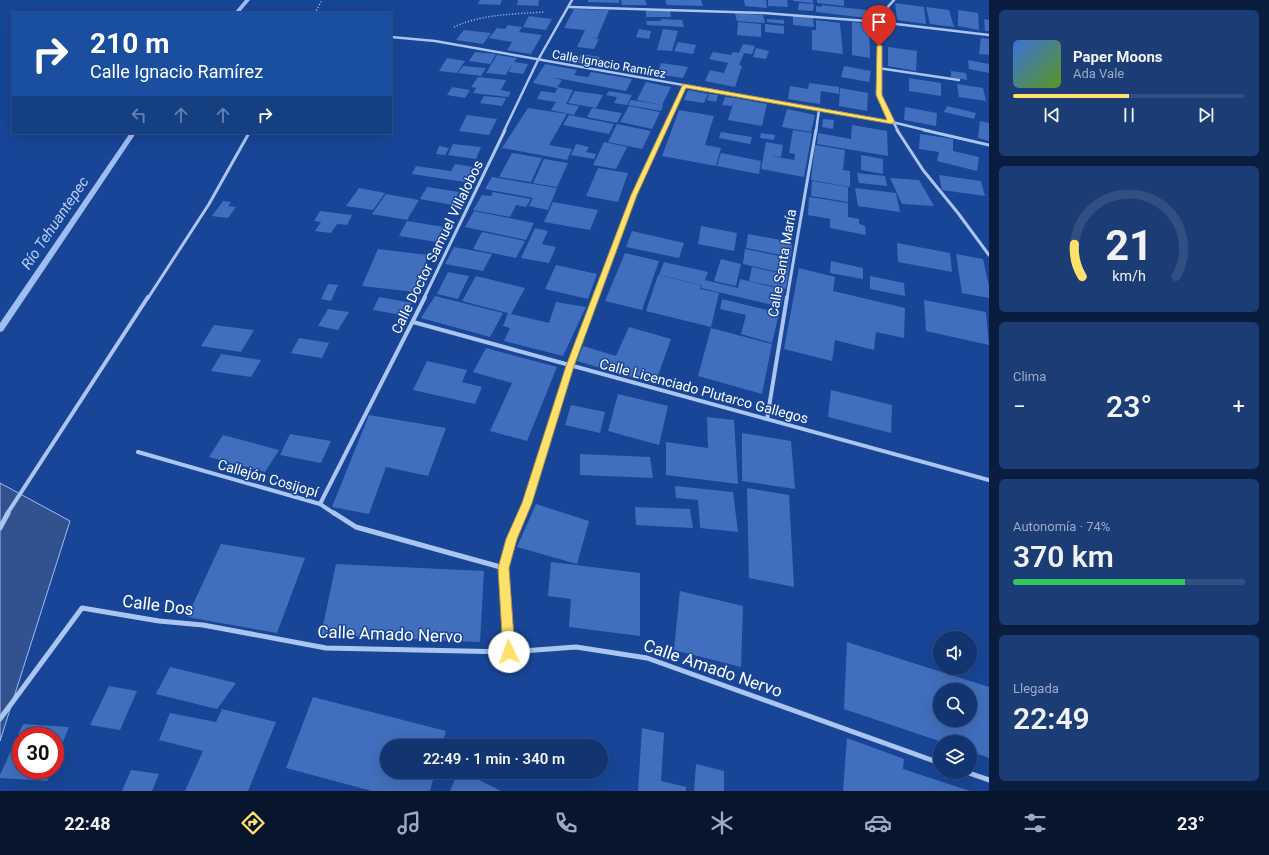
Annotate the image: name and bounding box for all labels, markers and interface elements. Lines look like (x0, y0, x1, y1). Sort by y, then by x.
pin (862, 5, 896, 46)
icon: arrive (868, 11, 890, 33)
text: 210 m (90, 27, 169, 60)
icon: right (24, 28, 76, 80)
street label: Calle Ignacio Ramírez (551, 47, 667, 81)
text: Paper Moons (1073, 48, 1163, 66)
text: Calle Ignacio Ramírez (90, 61, 263, 82)
text: Ada Vale (1073, 66, 1124, 81)
icon: left (128, 104, 150, 126)
icon: ahead (170, 104, 192, 126)
icon: ahead (212, 104, 234, 126)
icon: right (254, 104, 276, 126)
icon: previous (1041, 104, 1063, 126)
icon: pause (1118, 104, 1140, 126)
icon: next (1195, 104, 1217, 126)
street label: Calle Doctor Samuel Villalobos (388, 158, 486, 336)
water label: Río Tehuantepec (17, 173, 93, 273)
street label: Calle Santa María (765, 208, 799, 318)
text: 21 (1105, 221, 1153, 270)
text: km/h (1112, 268, 1146, 284)
street label: Calle Licenciado Plutarco Gallegos (598, 355, 810, 427)
text: Clima (1013, 369, 1046, 384)
text: 23° (1106, 389, 1152, 424)
text: − (1013, 394, 1026, 419)
text: + (1233, 394, 1245, 419)
street label: Callejón Cosijopí (216, 456, 321, 500)
text: Autonomía · 74% (1013, 519, 1110, 534)
text: 370 km (1013, 539, 1114, 574)
street label: Calle Dos (121, 591, 195, 619)
street label: Calle Amado Nervo (317, 621, 463, 647)
position arrow (488, 631, 530, 673)
map controls (933, 631, 977, 779)
button: sound (933, 631, 977, 675)
street label: Calle Amado Nervo (641, 635, 785, 701)
text: Llegada (1013, 681, 1059, 696)
button: search (933, 683, 977, 727)
text: 22:49 (1013, 701, 1090, 736)
speed limit sign: 30 (12, 727, 64, 779)
button: layers (933, 735, 977, 779)
text: 22:49 · 1 min · 340 m (423, 750, 565, 768)
icon: directions (239, 809, 267, 837)
icon: music (395, 809, 423, 837)
icon: phone (552, 809, 580, 837)
icon: climate (708, 809, 736, 837)
icon: car (864, 809, 892, 837)
icon: filters (1021, 809, 1049, 837)
text: 22:48 (64, 813, 111, 834)
text: 23° (1177, 813, 1205, 834)

